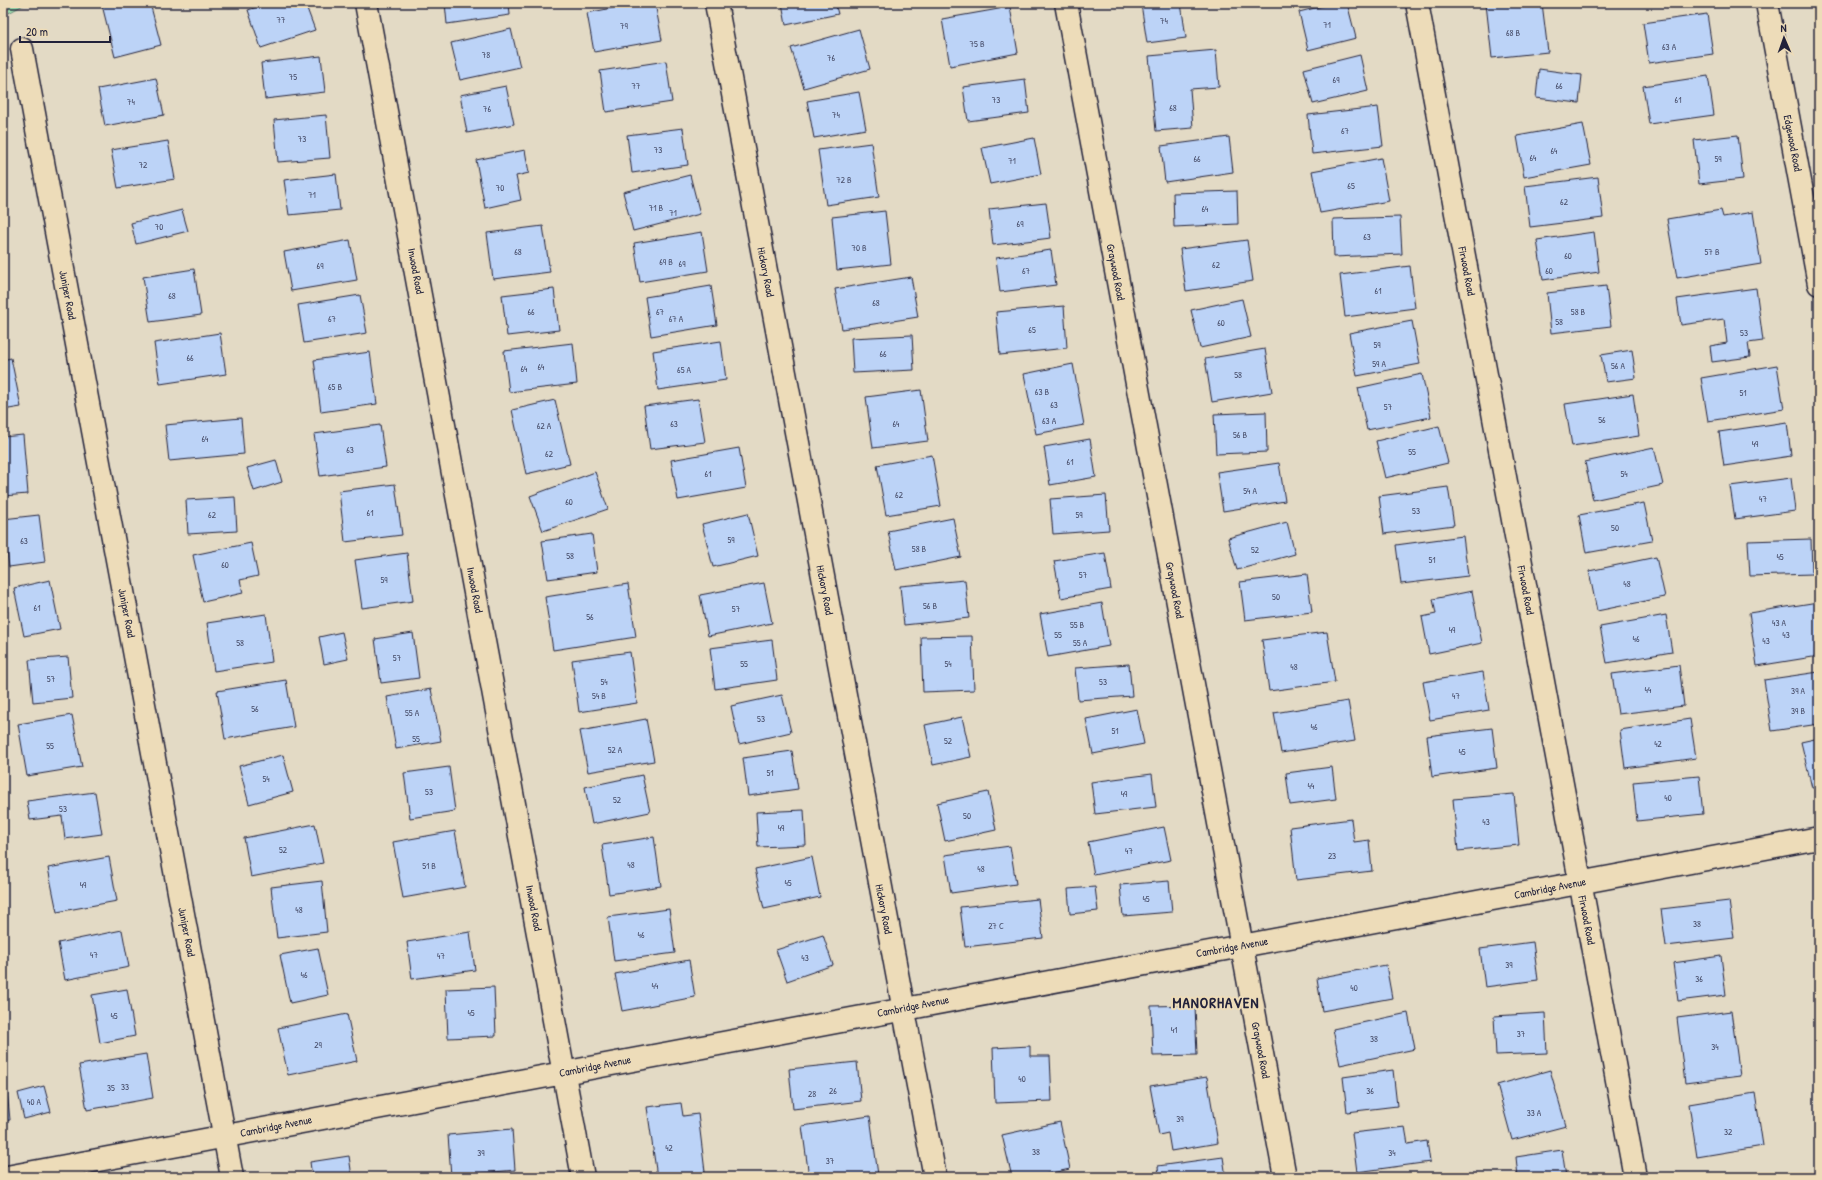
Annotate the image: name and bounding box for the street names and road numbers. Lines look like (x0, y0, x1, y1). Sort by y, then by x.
street label: Edgewood Road (1781, 114, 1805, 173)
street label: Graywood Road (1104, 243, 1128, 302)
street label: Firwood Road (1455, 244, 1479, 297)
street label: Hickory Road (754, 246, 778, 299)
street label: Inwood Road (405, 247, 427, 296)
street label: Juniper Road (56, 269, 80, 321)
street label: Graywood Road (1163, 561, 1187, 620)
street label: Firwood Road (1514, 563, 1538, 616)
street label: Hickory Road (813, 564, 837, 617)
street label: Inwood Road (464, 566, 486, 615)
street label: Juniper Road (115, 587, 139, 639)
street label: Cambridge Avenue (1513, 874, 1588, 902)
street label: Hickory Road (872, 883, 896, 936)
street label: Inwood Road (523, 884, 545, 933)
street label: Firwood Road (1575, 893, 1599, 946)
street label: Juniper Road (175, 906, 199, 958)
street label: Cambridge Avenue (1195, 934, 1270, 960)
street label: Cambridge Avenue (876, 992, 951, 1020)
street label: Graywood Road (1249, 1021, 1273, 1080)
street label: Cambridge Avenue (558, 1052, 633, 1080)
street label: Cambridge Avenue (239, 1112, 314, 1140)

